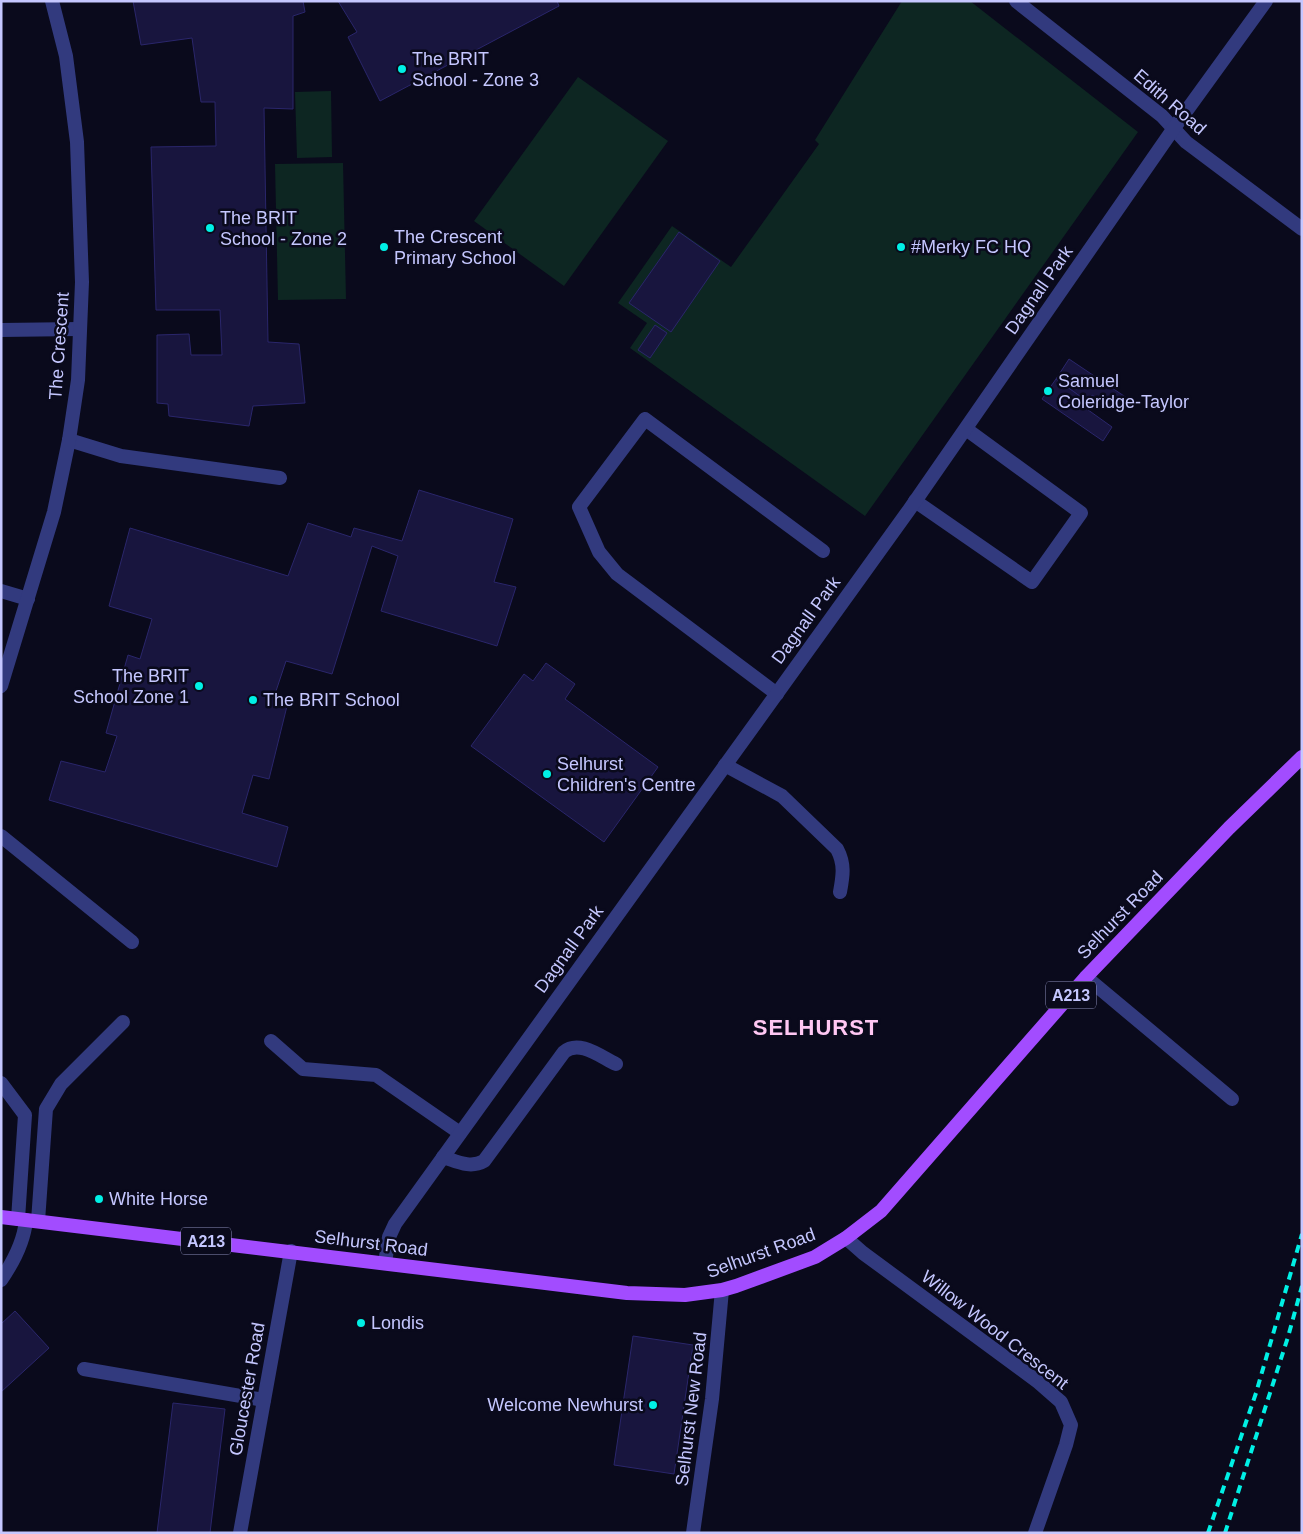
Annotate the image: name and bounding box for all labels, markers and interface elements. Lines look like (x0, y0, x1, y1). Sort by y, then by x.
place label: The BRIT School - Zone 3 (412, 49, 539, 90)
marker: The BRIT School - Zone 3 (396, 63, 408, 75)
street label: Edith Road (1130, 65, 1210, 139)
place label: The BRIT School - Zone 2 (220, 208, 347, 249)
marker: The BRIT School - Zone 2 (204, 222, 216, 234)
place label: The Crescent Primary School (394, 227, 516, 268)
place label: #Merky FC HQ (911, 237, 1031, 257)
marker: The Crescent Primary School (378, 241, 390, 253)
marker: #Merky FC HQ (895, 241, 907, 253)
street label: Dagnall Park (1001, 241, 1077, 338)
street label: The Crescent (45, 291, 73, 401)
place label: Samuel Coleridge-Taylor (1058, 371, 1189, 412)
marker: Samuel Coleridge-Taylor (1042, 385, 1054, 397)
street label: Dagnall Park (768, 572, 845, 668)
place label: The BRIT School Zone 1 (73, 666, 189, 707)
marker: The BRIT School Zone 1 (193, 680, 205, 692)
place label: The BRIT School (263, 690, 400, 710)
marker: The BRIT School (247, 694, 259, 706)
place label: Selhurst Children's Centre (557, 754, 696, 795)
marker: Selhurst Children's Centre (541, 768, 553, 780)
street label: Selhurst Road (1073, 867, 1167, 963)
street label: Dagnall Park (531, 901, 608, 997)
road number: A213 (1046, 982, 1096, 1008)
district label: SELHURST (753, 1015, 879, 1040)
place label: White Horse (109, 1189, 208, 1209)
marker: White Horse (93, 1193, 105, 1205)
street label: Selhurst Road (704, 1224, 818, 1282)
street label: Selhurst Road (313, 1226, 429, 1260)
road number: A213 (181, 1228, 231, 1254)
street label: Willow Wood Crescent (918, 1266, 1072, 1394)
place label: Londis (371, 1313, 424, 1333)
marker: Londis (355, 1317, 367, 1329)
street label: Gloucester Road (225, 1321, 269, 1457)
street label: Selhurst New Road (672, 1331, 710, 1487)
place label: Welcome Newhurst (487, 1395, 643, 1415)
marker: Welcome Newhurst (647, 1399, 659, 1411)

